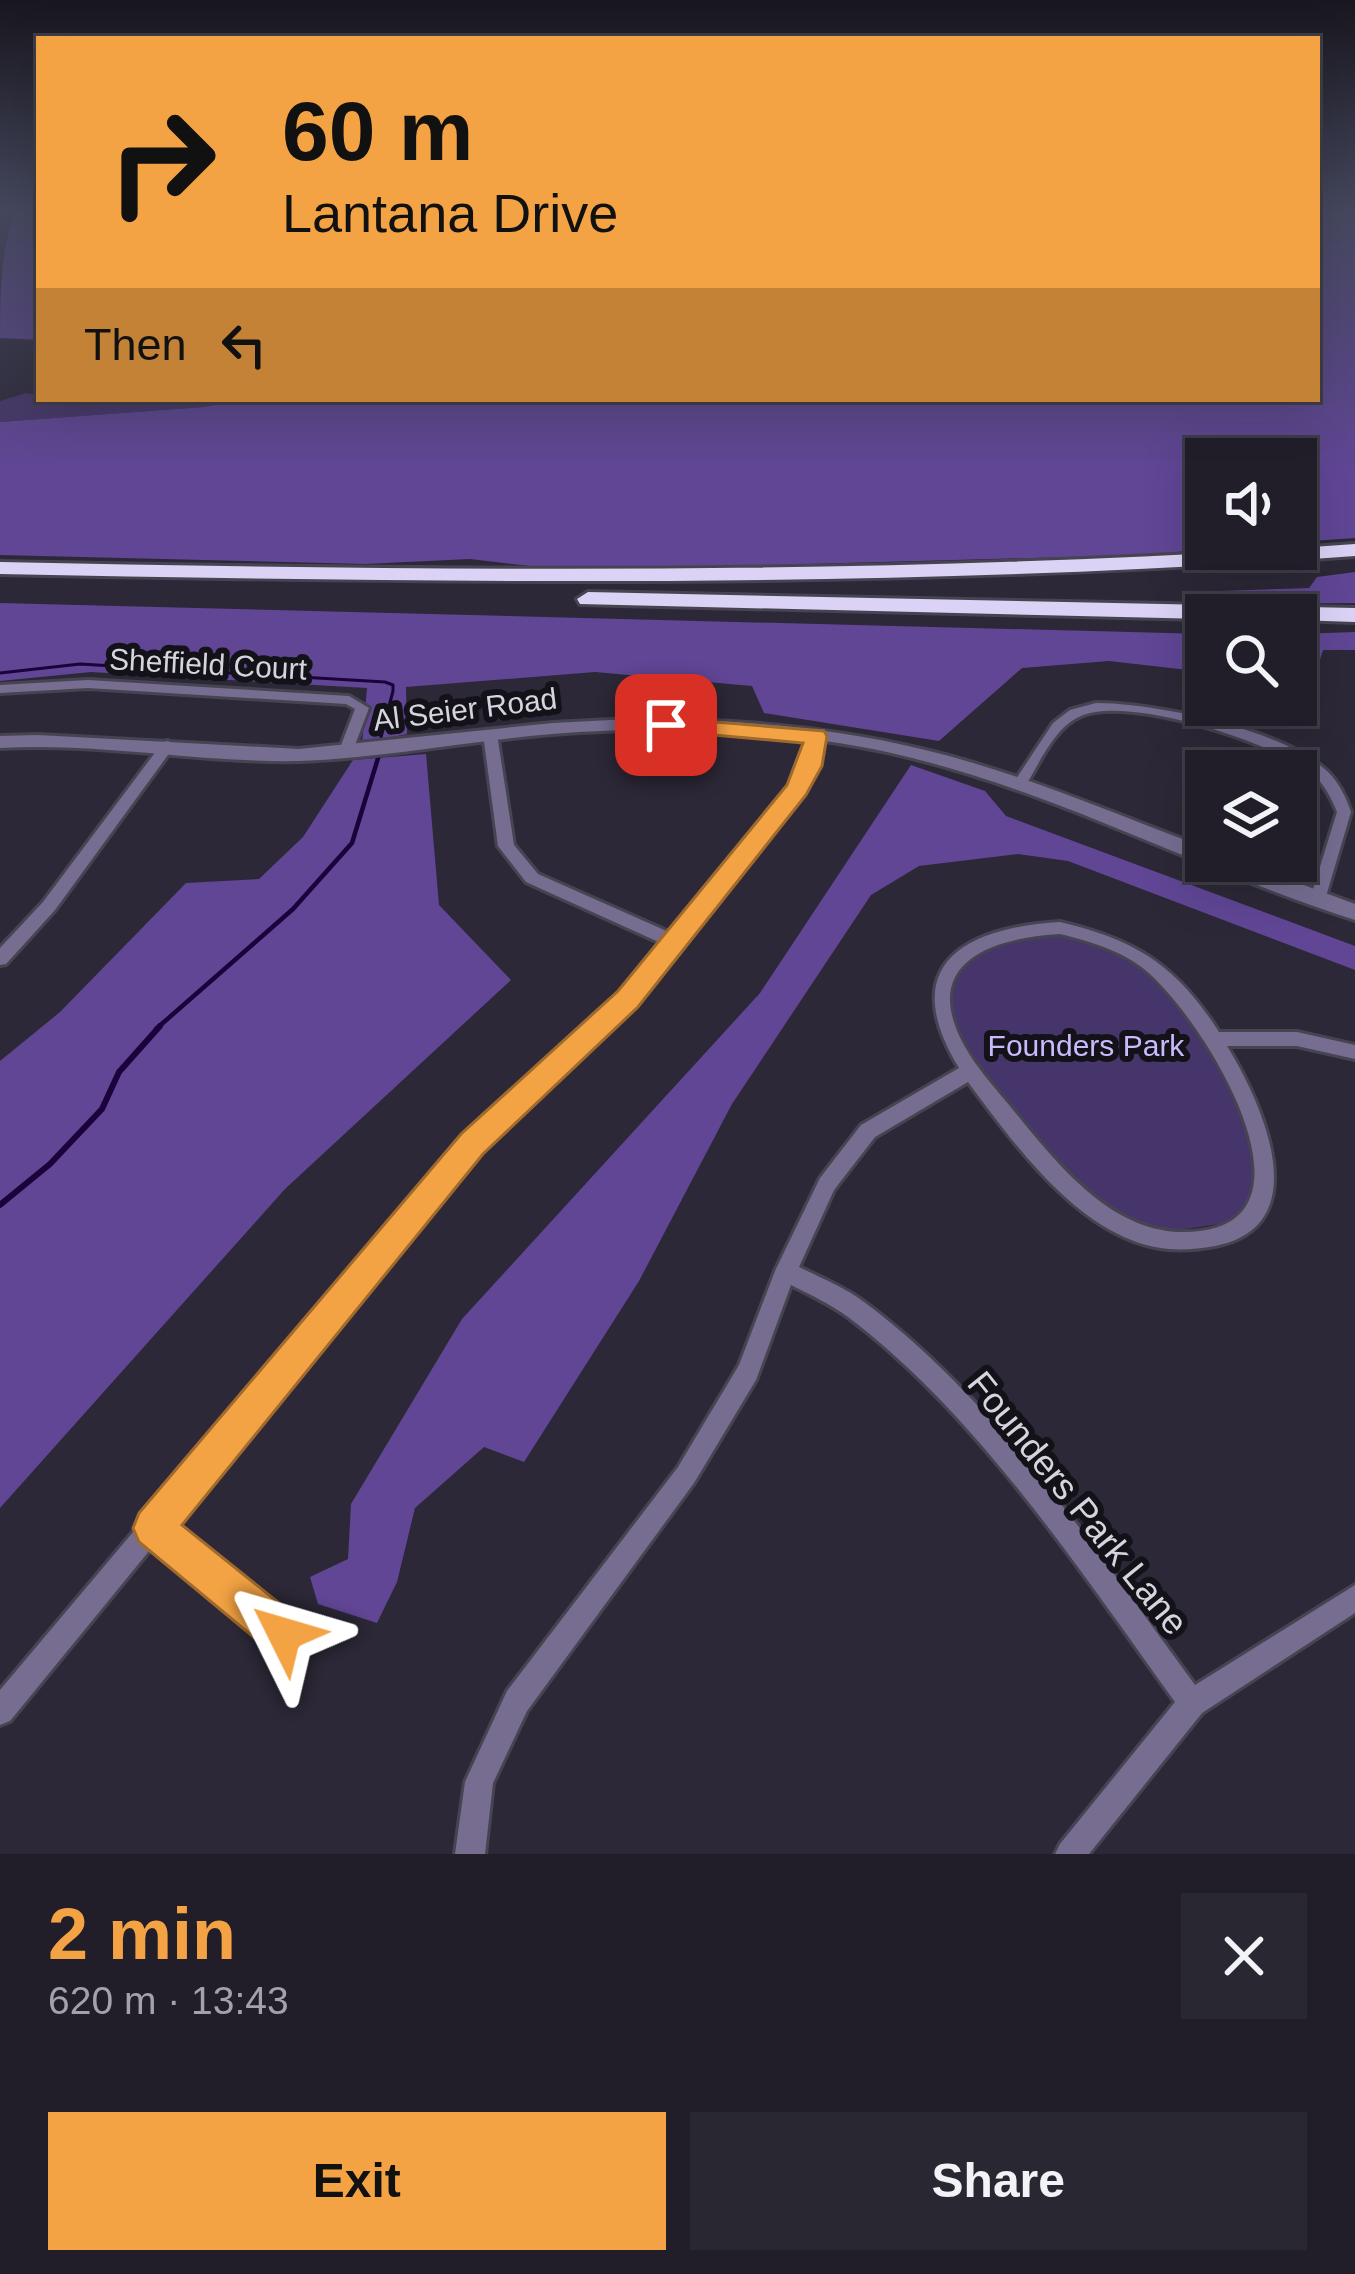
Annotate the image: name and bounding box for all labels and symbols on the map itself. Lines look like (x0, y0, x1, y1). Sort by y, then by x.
street label: Sheffield Court (108, 642, 308, 686)
pin (615, 674, 717, 776)
street label: Al Seier Road (371, 681, 559, 737)
park label: Founders Park (988, 1029, 1185, 1062)
street label: Founders Park Lane (959, 1363, 1197, 1643)
position arrow (221, 1571, 347, 1697)

